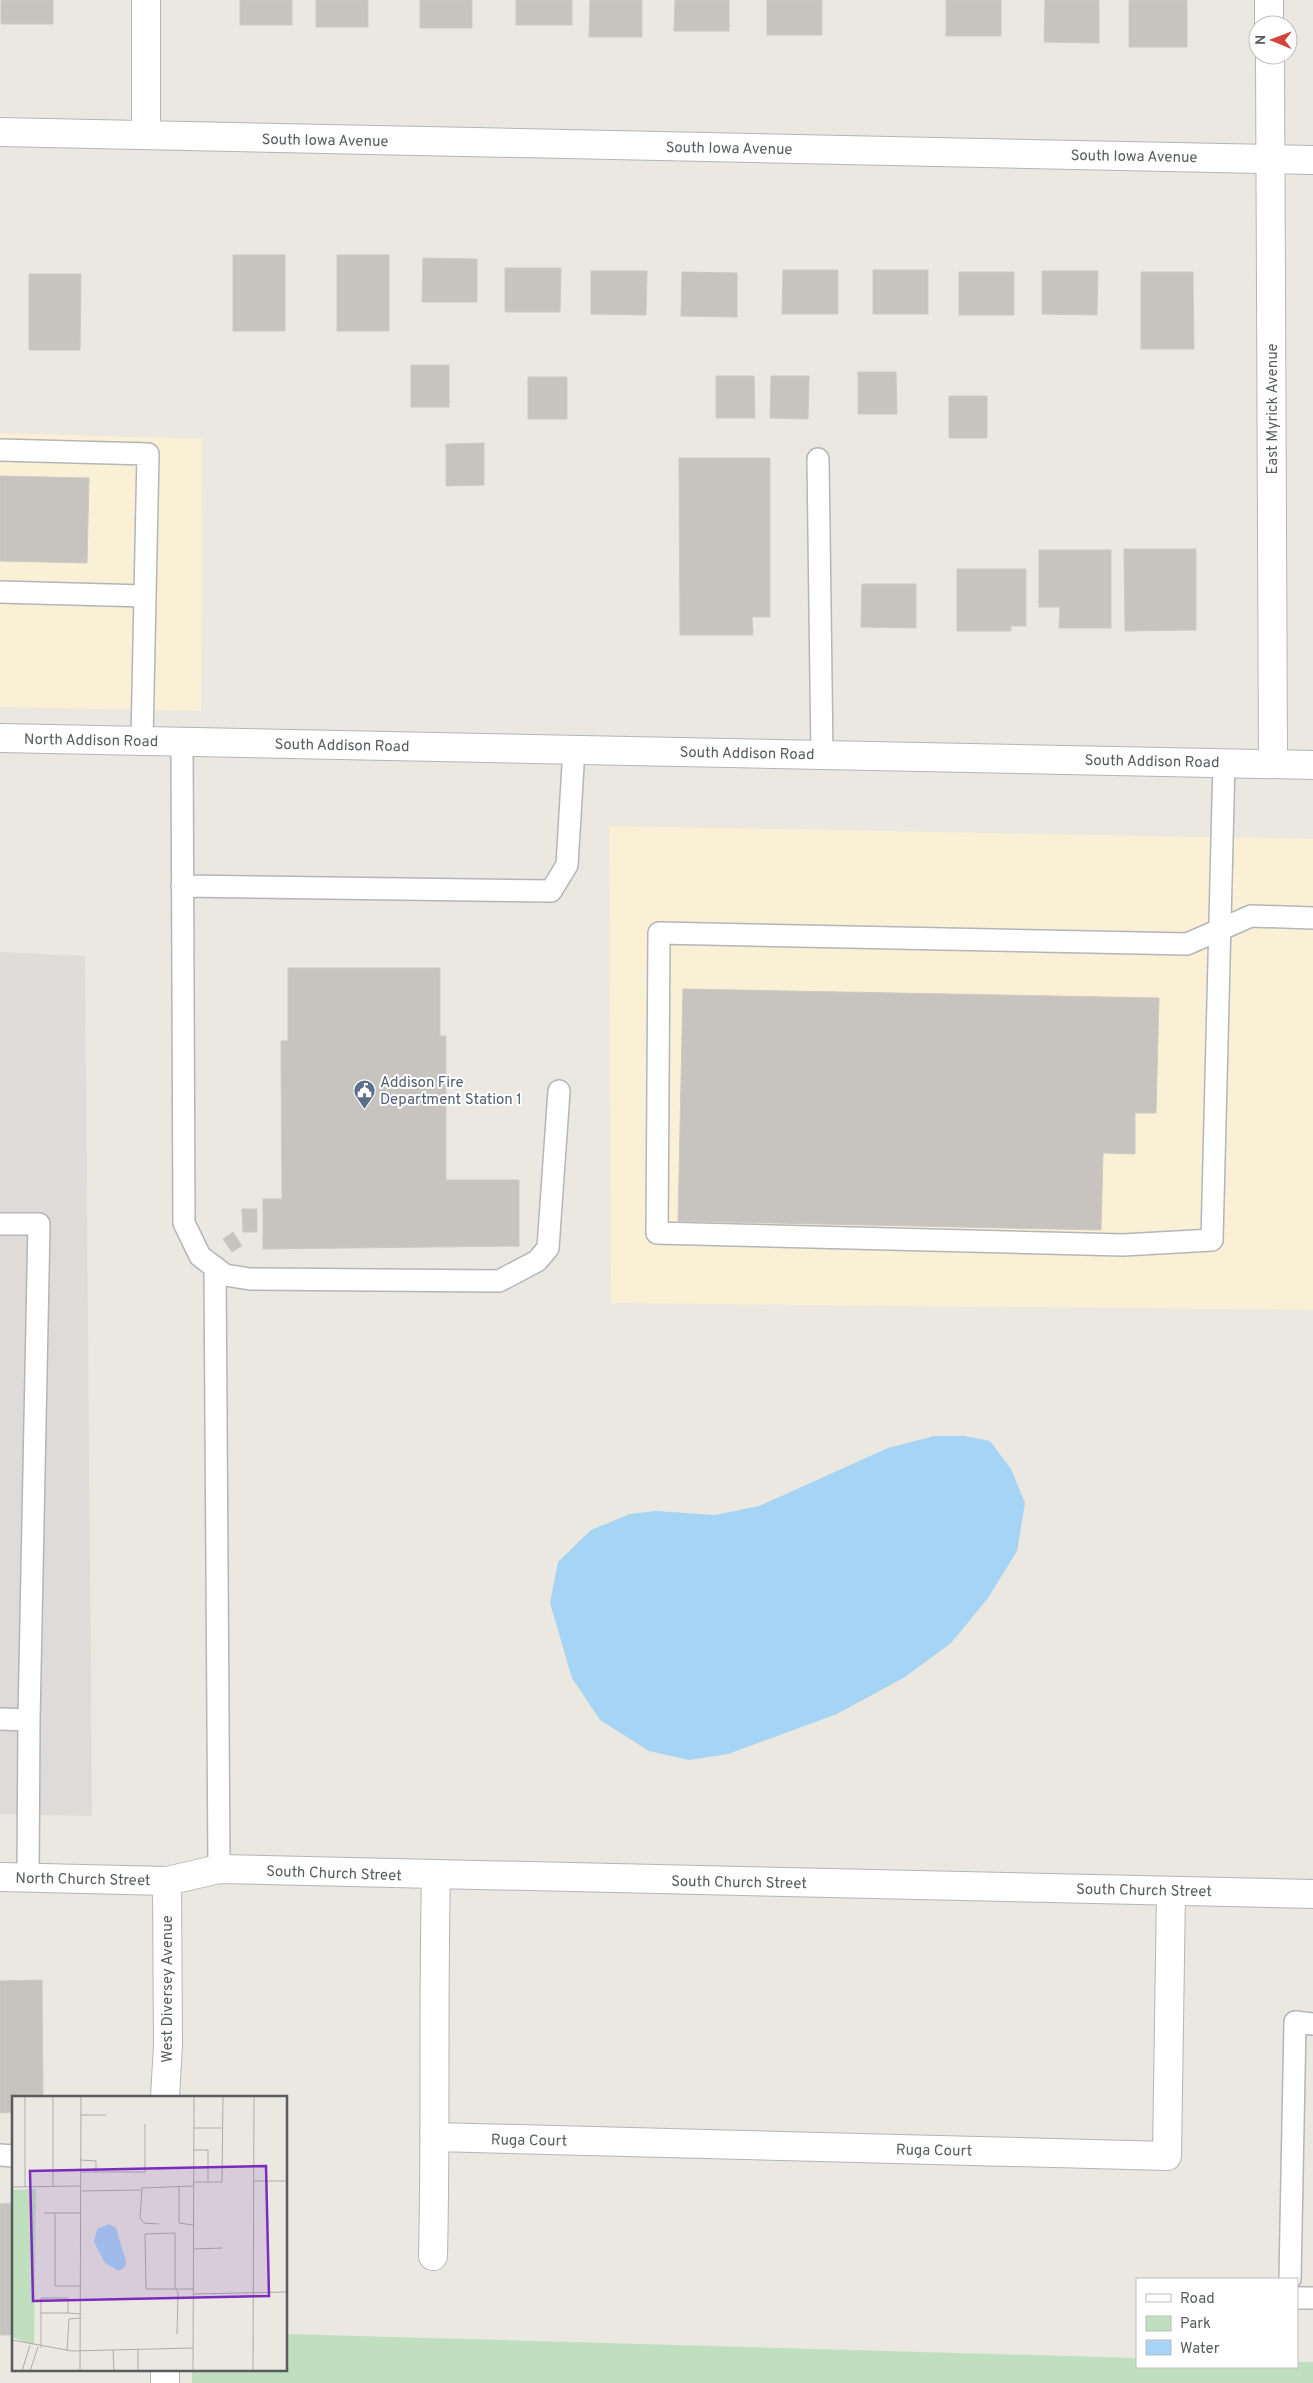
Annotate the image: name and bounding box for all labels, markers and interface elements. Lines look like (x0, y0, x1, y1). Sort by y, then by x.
north arrow (1248, 15, 1298, 65)
text: N (1253, 35, 1270, 45)
street label: South Iowa Avenue (261, 131, 389, 152)
street label: South Iowa Avenue (665, 139, 793, 160)
street label: South Iowa Avenue (1070, 147, 1198, 168)
street label: East Myrick Avenue (1264, 343, 1283, 475)
street label: North Addison Road (24, 731, 158, 752)
street label: South Addison Road (274, 736, 410, 757)
street label: South Addison Road (679, 744, 815, 765)
street label: South Addison Road (1084, 752, 1220, 773)
place label: Addison Fire Department Station 1 (380, 1074, 522, 1110)
public building icon: Addison Fire Department Station 1 (352, 1079, 376, 1110)
street label: South Church Street (266, 1863, 402, 1886)
street label: North Church Street (15, 1870, 151, 1891)
street label: South Church Street (671, 1873, 807, 1894)
street label: South Church Street (1076, 1881, 1212, 1902)
street label: West Diversey Avenue (159, 1915, 178, 2063)
inset map (12, 2096, 288, 2370)
street label: Ruga Court (491, 2131, 567, 2152)
street label: Ruga Court (896, 2141, 972, 2162)
legend (1136, 2278, 1298, 2368)
text: Road (1180, 2290, 1215, 2309)
text: Park (1180, 2315, 1211, 2334)
text: Water (1180, 2340, 1220, 2359)

